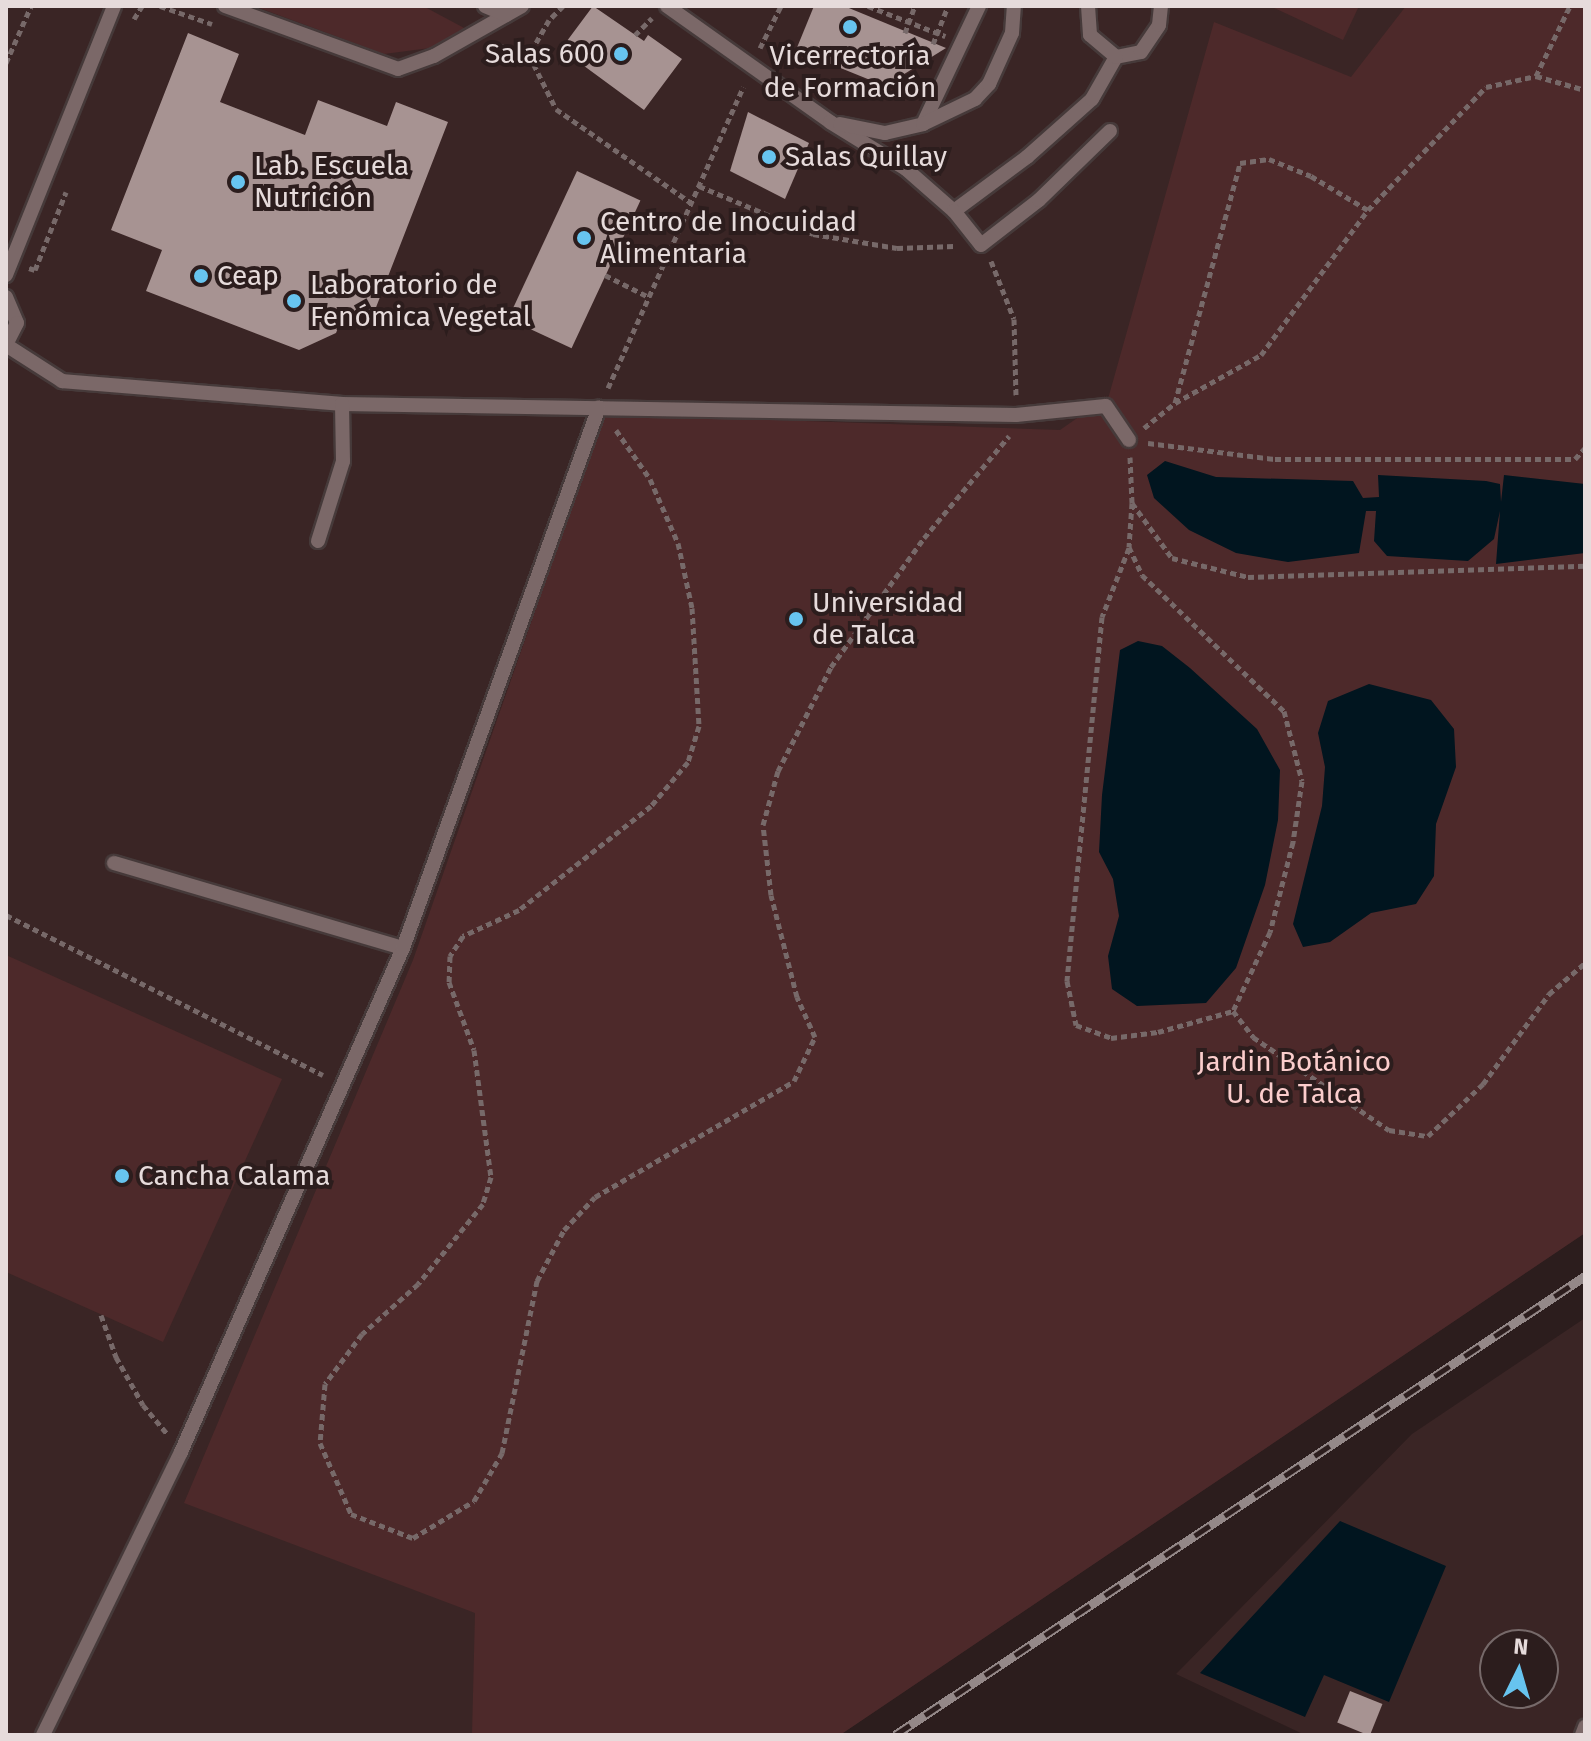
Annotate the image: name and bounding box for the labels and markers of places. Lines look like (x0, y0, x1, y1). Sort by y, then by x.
marker: Vicerrectoría de Formación (841, 18, 859, 36)
place label: Salas 600 (485, 37, 605, 71)
place label: Vicerrectoría de Formación (764, 39, 936, 105)
marker: Salas 600 (612, 45, 630, 63)
place label: Salas Quillay (785, 140, 947, 174)
marker: Salas Quillay (760, 148, 778, 166)
place label: Lab. Escuela Nutrición (254, 149, 409, 215)
marker: Lab. Escuela Nutrición (229, 173, 247, 191)
place label: Centro de Inocuidad Alimentaria (600, 205, 857, 271)
marker: Centro de Inocuidad Alimentaria (575, 229, 593, 247)
place label: Ceap (217, 259, 279, 293)
marker: Ceap (192, 267, 210, 285)
place label: Laboratorio de Fenómica Vegetal (310, 268, 531, 334)
marker: Laboratorio de Fenómica Vegetal (285, 292, 303, 310)
place label: Universidad de Talca (812, 586, 964, 652)
marker: Universidad de Talca (787, 610, 805, 628)
place label: Cancha Calama (138, 1159, 330, 1193)
marker: Cancha Calama (113, 1167, 131, 1185)

